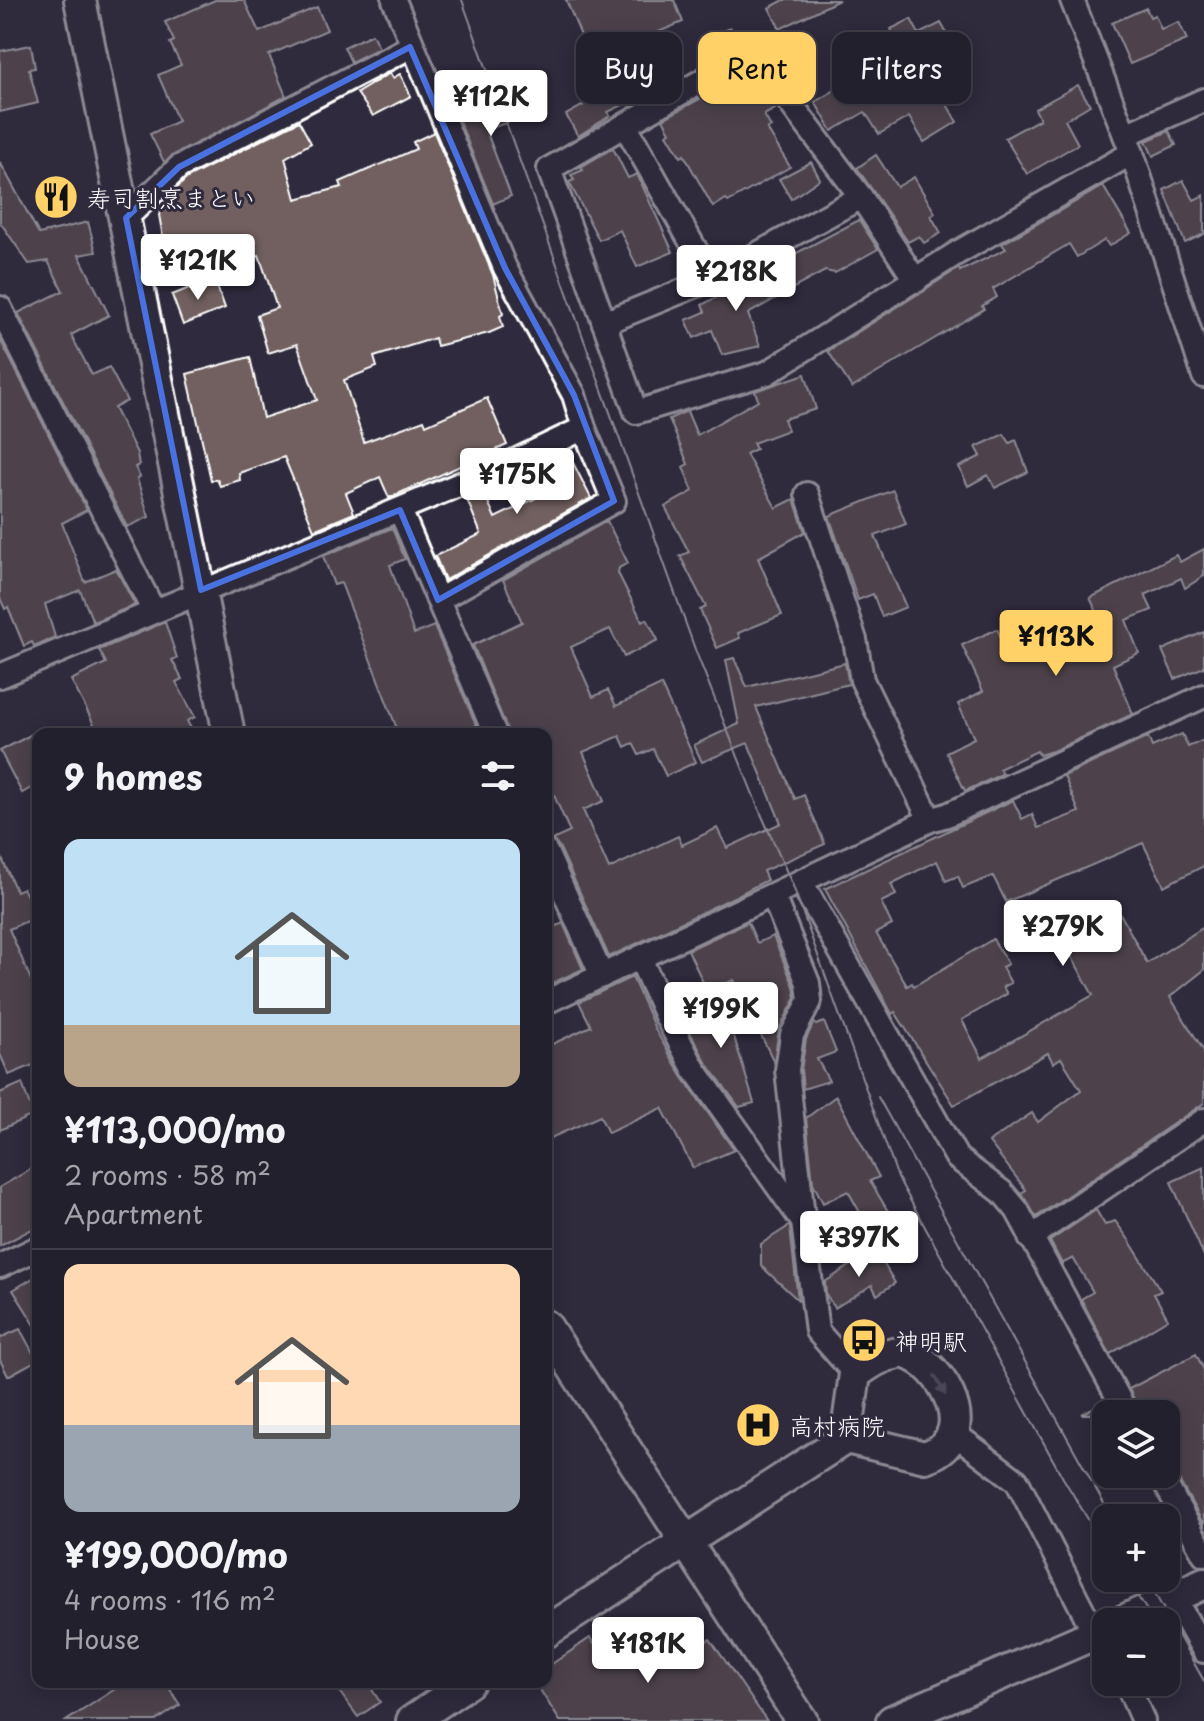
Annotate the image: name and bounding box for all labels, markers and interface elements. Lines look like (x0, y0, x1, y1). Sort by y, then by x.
chip: Buy (576, 32, 682, 104)
chip: Rent (698, 32, 816, 104)
chip: Filters (832, 32, 971, 104)
pin: ¥112K (435, 70, 547, 138)
text: ¥112K (452, 76, 530, 115)
restaurant icon: 寿司割烹まとい (32, 173, 80, 221)
place label: 寿司割烹まとい (87, 179, 255, 215)
pin: ¥121K (142, 234, 254, 302)
text: ¥121K (159, 240, 237, 279)
pin: ¥218K (680, 245, 792, 313)
text: ¥218K (695, 251, 777, 290)
pin: ¥175K (461, 448, 573, 516)
text: ¥175K (478, 454, 556, 493)
pin: ¥113K (1000, 610, 1112, 678)
text: ¥113K (1018, 616, 1094, 655)
text: 9 homes (64, 750, 203, 802)
icon: filters (476, 754, 520, 798)
icon: home (220, 891, 364, 1035)
pin: ¥279K (1007, 900, 1119, 968)
text: ¥279K (1022, 906, 1104, 945)
pin: ¥199K (665, 982, 777, 1050)
text: ¥199K (682, 988, 760, 1027)
text: ¥113,000/mo (64, 1103, 286, 1155)
text: 2 rooms · 58 m² (64, 1155, 271, 1194)
text: Apartment (64, 1194, 203, 1233)
pin: ¥397K (803, 1211, 915, 1279)
text: ¥397K (818, 1217, 900, 1256)
icon: home (220, 1316, 364, 1460)
bus stop icon: 神明駅 (840, 1316, 888, 1364)
place label: 神明駅 (895, 1322, 967, 1358)
one-way arrow (934, 1373, 947, 1396)
map controls (1092, 1400, 1180, 1696)
button: layers (1092, 1400, 1180, 1488)
hospital icon: 高村病院 (734, 1401, 782, 1449)
place label: 高村病院 (789, 1407, 885, 1443)
button: + (1092, 1504, 1180, 1592)
text: ¥199,000/mo (64, 1528, 288, 1580)
text: 4 rooms · 116 m² (64, 1580, 276, 1619)
button: − (1092, 1608, 1180, 1696)
pin: ¥181K (592, 1617, 704, 1685)
text: House (64, 1619, 140, 1658)
text: ¥181K (610, 1623, 686, 1662)

